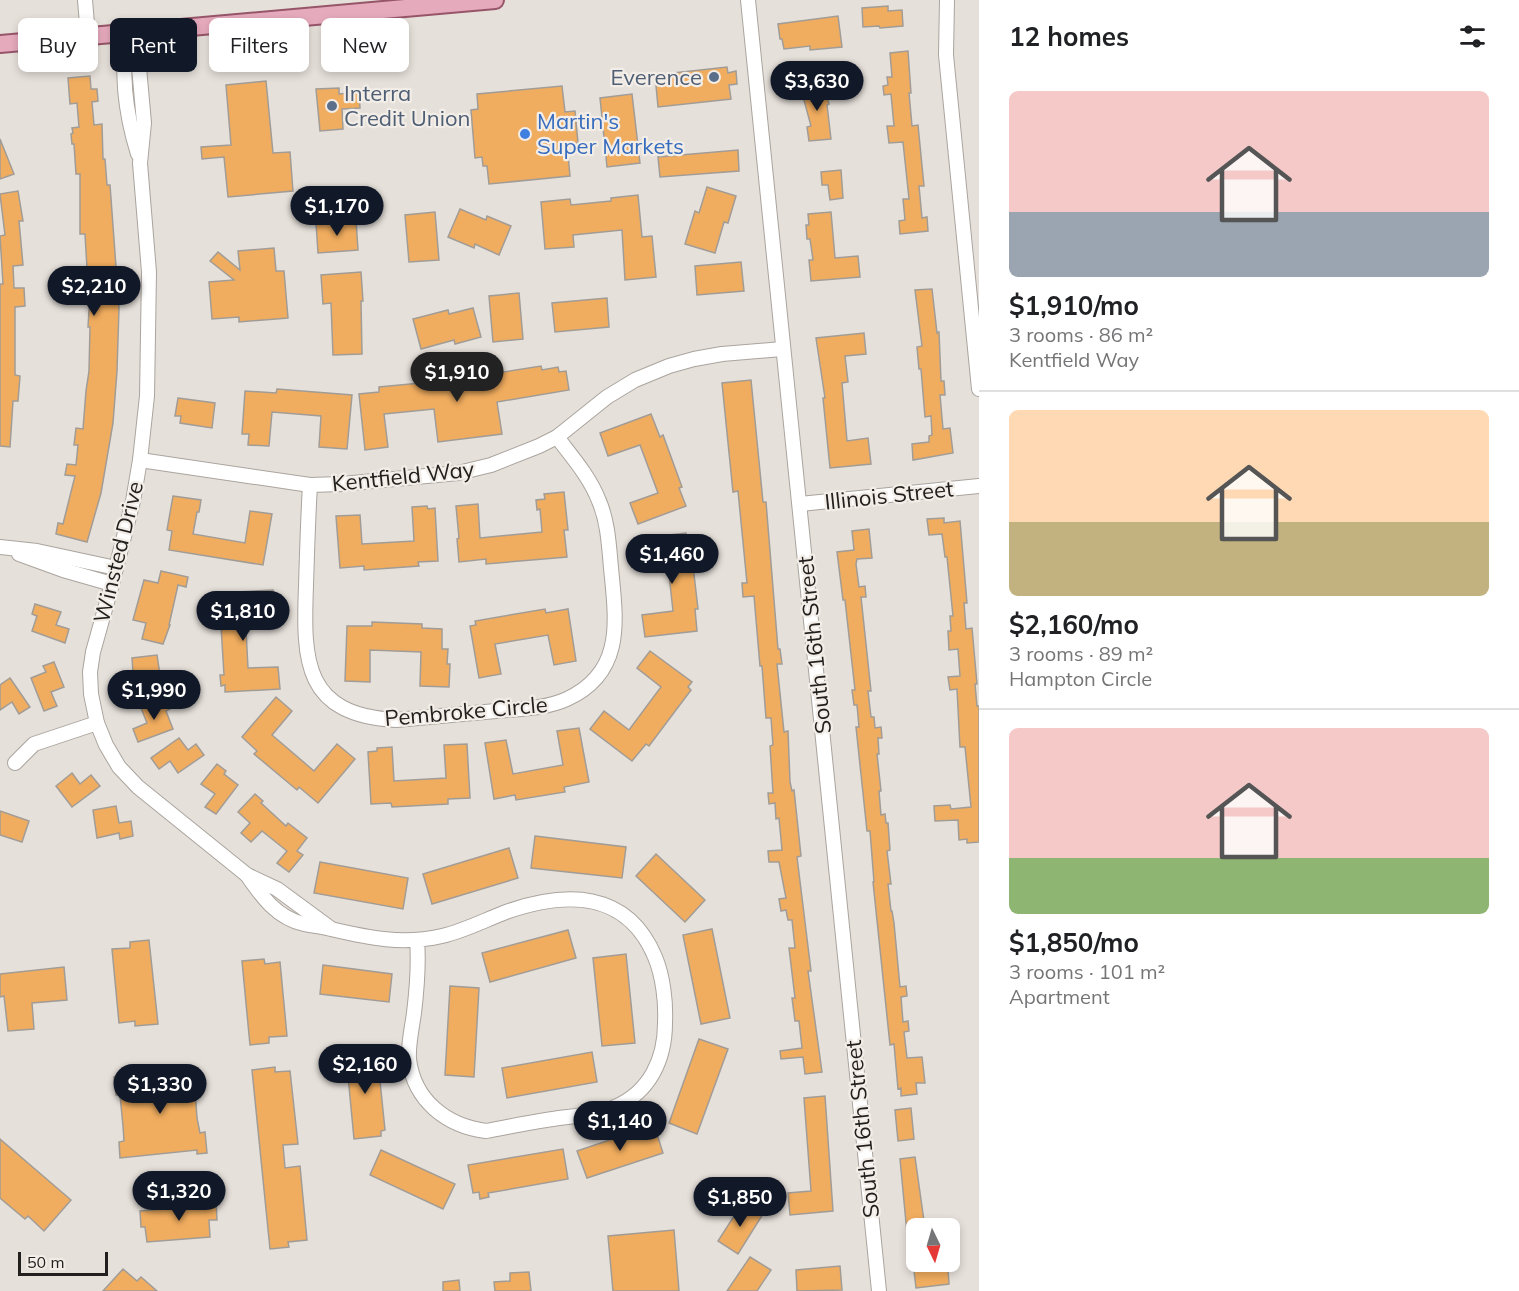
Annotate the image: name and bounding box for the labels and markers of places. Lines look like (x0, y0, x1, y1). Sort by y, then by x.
pin: $3,630 (768, 61, 866, 112)
place label: Everence (610, 63, 702, 91)
marker: Everence (707, 70, 721, 84)
place label: Interra Credit Union (344, 79, 470, 132)
marker: Interra Credit Union (325, 99, 339, 113)
place label: Martin's Super Markets (537, 107, 684, 160)
marker: Martin's Super Markets (518, 127, 532, 141)
pin: $1,170 (288, 186, 386, 237)
pin: $2,210 (45, 266, 143, 317)
pin: $1,910 (408, 352, 506, 403)
pin: $1,460 (623, 534, 721, 585)
pin: $1,810 (194, 591, 292, 642)
pin: $1,990 (105, 670, 203, 721)
pin: $2,160 (316, 1044, 414, 1095)
pin: $1,330 (111, 1064, 209, 1115)
pin: $1,140 (571, 1101, 669, 1152)
pin: $1,320 (130, 1171, 228, 1222)
pin: $1,850 (691, 1177, 789, 1228)

